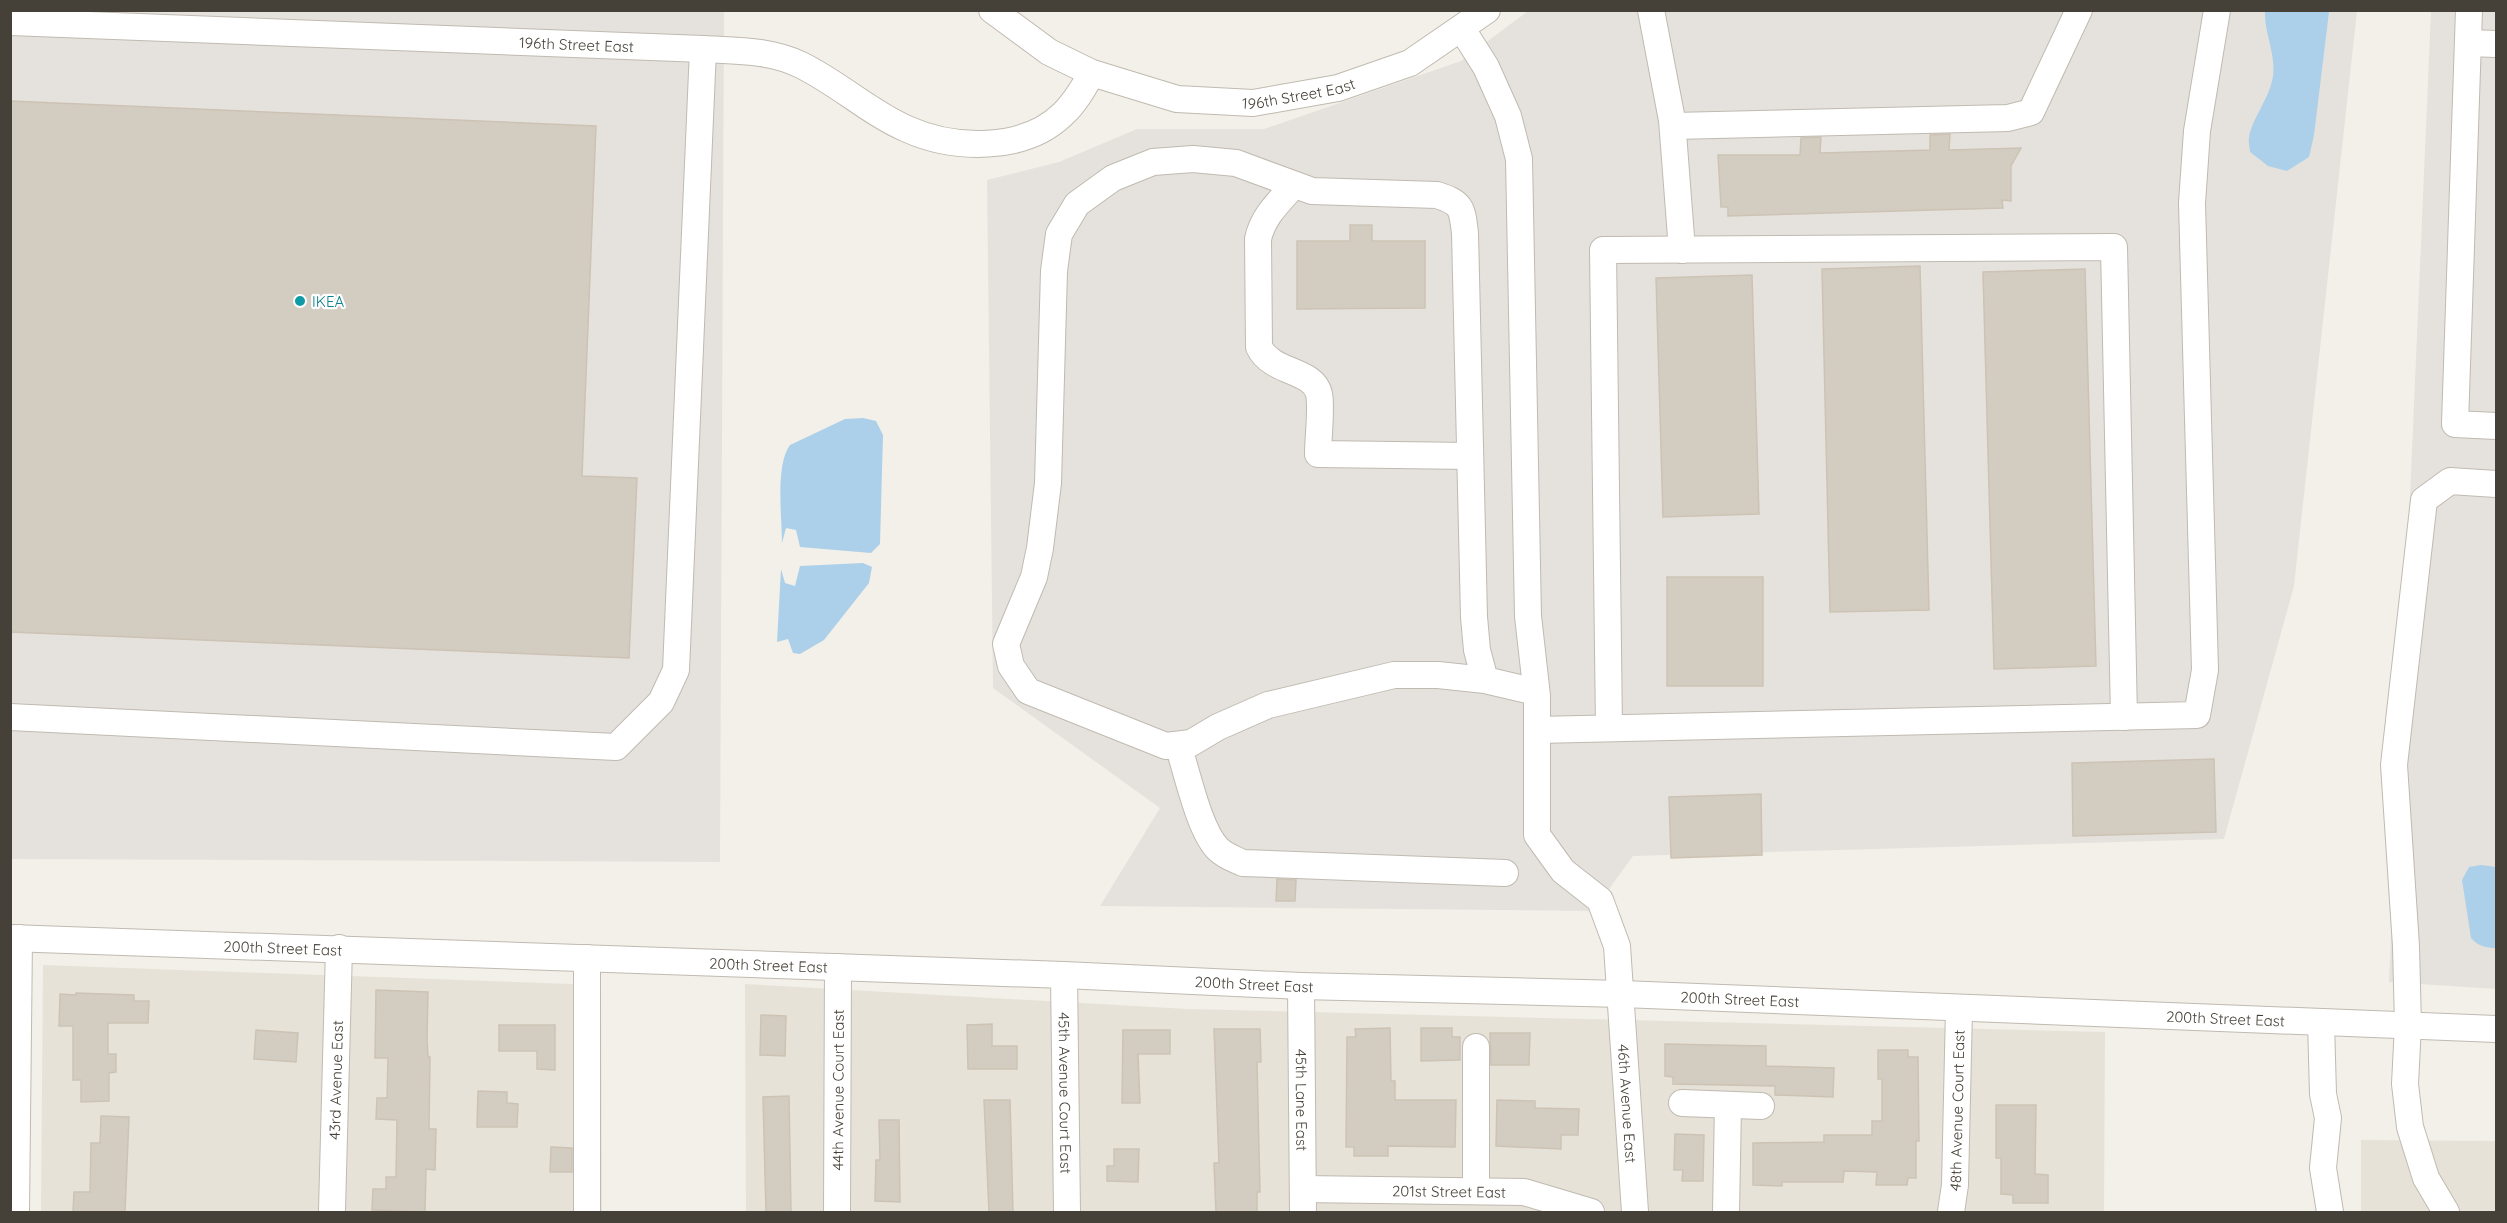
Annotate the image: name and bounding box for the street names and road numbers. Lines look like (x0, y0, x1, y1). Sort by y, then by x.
street label: 196th Street East (519, 32, 634, 56)
street label: 196th Street East (1242, 73, 1358, 113)
street label: 200th Street East (223, 936, 343, 959)
street label: 200th Street East (709, 953, 828, 976)
street label: 200th Street East (1194, 972, 1314, 996)
street label: 200th Street East (1680, 987, 1800, 1011)
street label: 200th Street East (2166, 1006, 2285, 1030)
street label: 44th Avenue Court East (828, 1009, 847, 1171)
street label: 45th Avenue Court East (1055, 1012, 1076, 1174)
street label: 43rd Avenue East (324, 1020, 347, 1140)
street label: 48th Avenue Court East (1945, 1029, 1968, 1192)
street label: 46th Avenue East (1614, 1044, 1641, 1164)
street label: 45th Lane East (1292, 1049, 1312, 1151)
street label: 201st Street East (1392, 1181, 1506, 1201)

